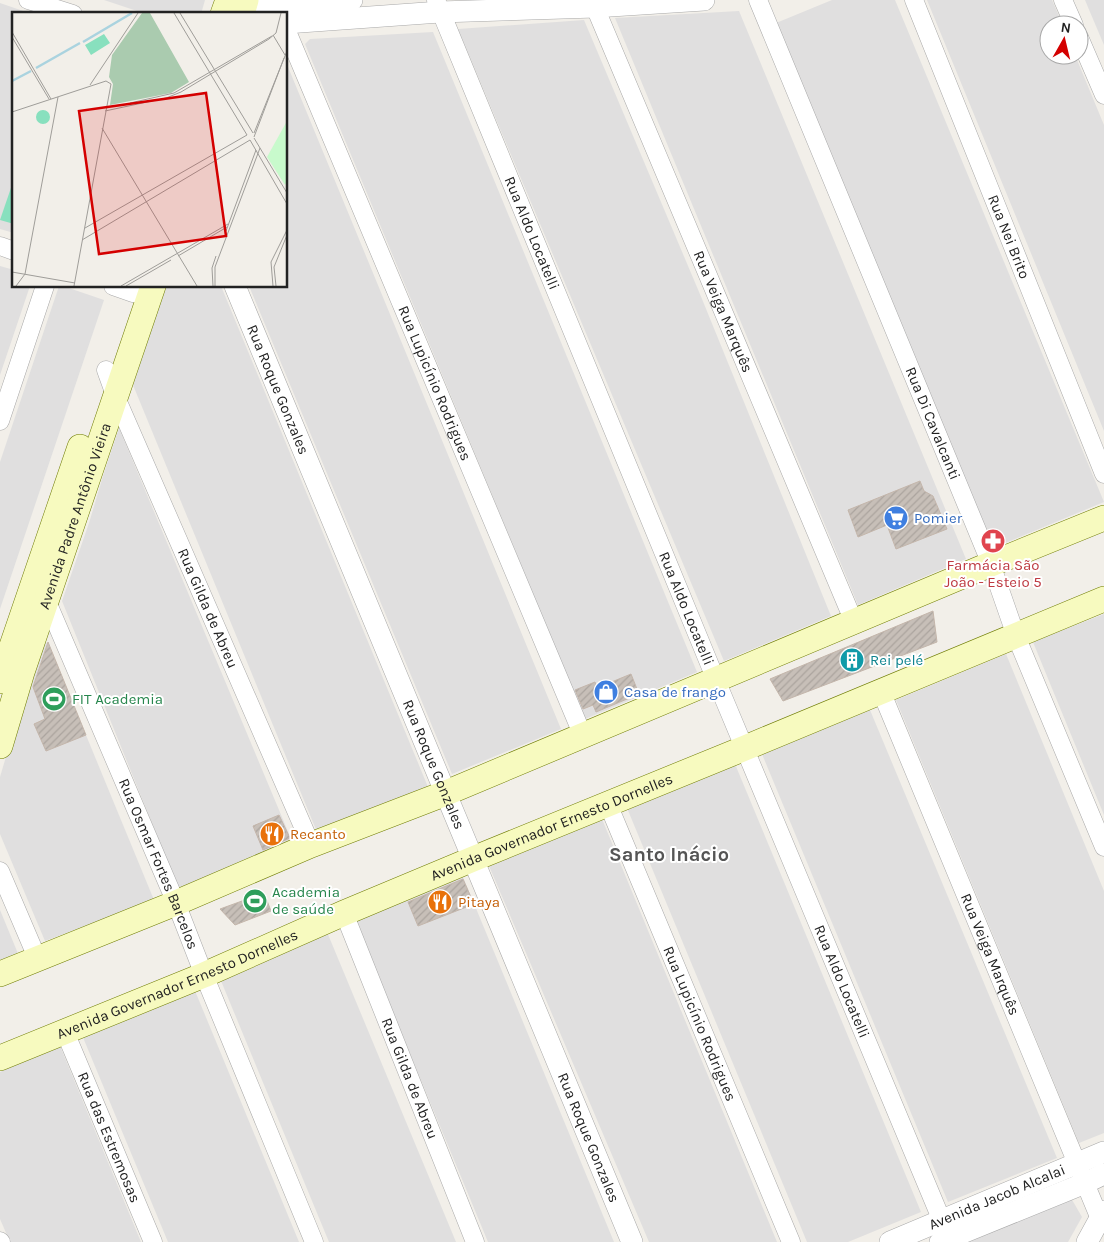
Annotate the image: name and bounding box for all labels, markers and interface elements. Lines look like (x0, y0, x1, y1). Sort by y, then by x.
inset map (12, 12, 288, 288)
north arrow (1039, 15, 1089, 65)
text: N (1060, 19, 1072, 37)
street label: Rua Aldo Locatelli (501, 174, 563, 292)
street label: Rua Nei Brito (984, 192, 1034, 281)
street label: Rua Veiga Marquês (690, 248, 757, 375)
street label: Rua Lupicínio Rodrigues (394, 303, 475, 463)
street label: Rua Roque Gonzales (243, 322, 313, 457)
street label: Rua Di Cavalcanti (902, 364, 964, 483)
street label: Avenida Padre Antônio Vieira (35, 420, 115, 611)
supermarket icon: Pomier (883, 505, 909, 531)
place label: Pomier (914, 509, 963, 527)
pharmacy icon: Farmácia São João - Esteio 5 (980, 528, 1006, 554)
street label: Rua Gilda de Abreu (174, 545, 242, 671)
street label: Rua Aldo Locatelli (655, 549, 718, 668)
place label: Farmácia São João - Esteio 5 (944, 556, 1042, 591)
building icon: Rei pelé (839, 647, 865, 673)
place label: Rei pelé (870, 651, 923, 669)
shop icon: Casa de frango (593, 679, 619, 705)
place label: Casa de frango (624, 683, 726, 701)
sports icon: FIT Academia (41, 686, 67, 712)
place label: FIT Academia (72, 690, 163, 708)
street label: Rua Roque Gonzales (399, 697, 469, 832)
street label: Avenida Governador Ernesto Dornelles (428, 769, 675, 885)
street label: Rua Osmar Fortes Barcelos (115, 776, 202, 952)
restaurant icon: Recanto (259, 821, 285, 847)
place label: Recanto (290, 825, 346, 843)
district label: Santo Inácio (609, 843, 729, 866)
place label: Academia de saúde (272, 883, 340, 918)
sports icon: Academia de saúde (242, 888, 268, 914)
restaurant icon: Pitaya (427, 889, 453, 915)
street label: Rua Veiga Marquês (957, 891, 1023, 1018)
place label: Pitaya (458, 893, 500, 911)
street label: Rua Aldo Locatelli (810, 922, 874, 1041)
street label: Avenida Governador Ernesto Dornelles (54, 926, 301, 1043)
street label: Rua Lupicínio Rodrigues (659, 943, 740, 1104)
street label: Rua Gilda de Abreu (378, 1015, 442, 1142)
street label: Rua das Estremosas (74, 1069, 144, 1205)
street label: Rua Roque Gonzales (554, 1070, 624, 1205)
street label: Avenida Jacob Alcalai (926, 1160, 1068, 1234)

